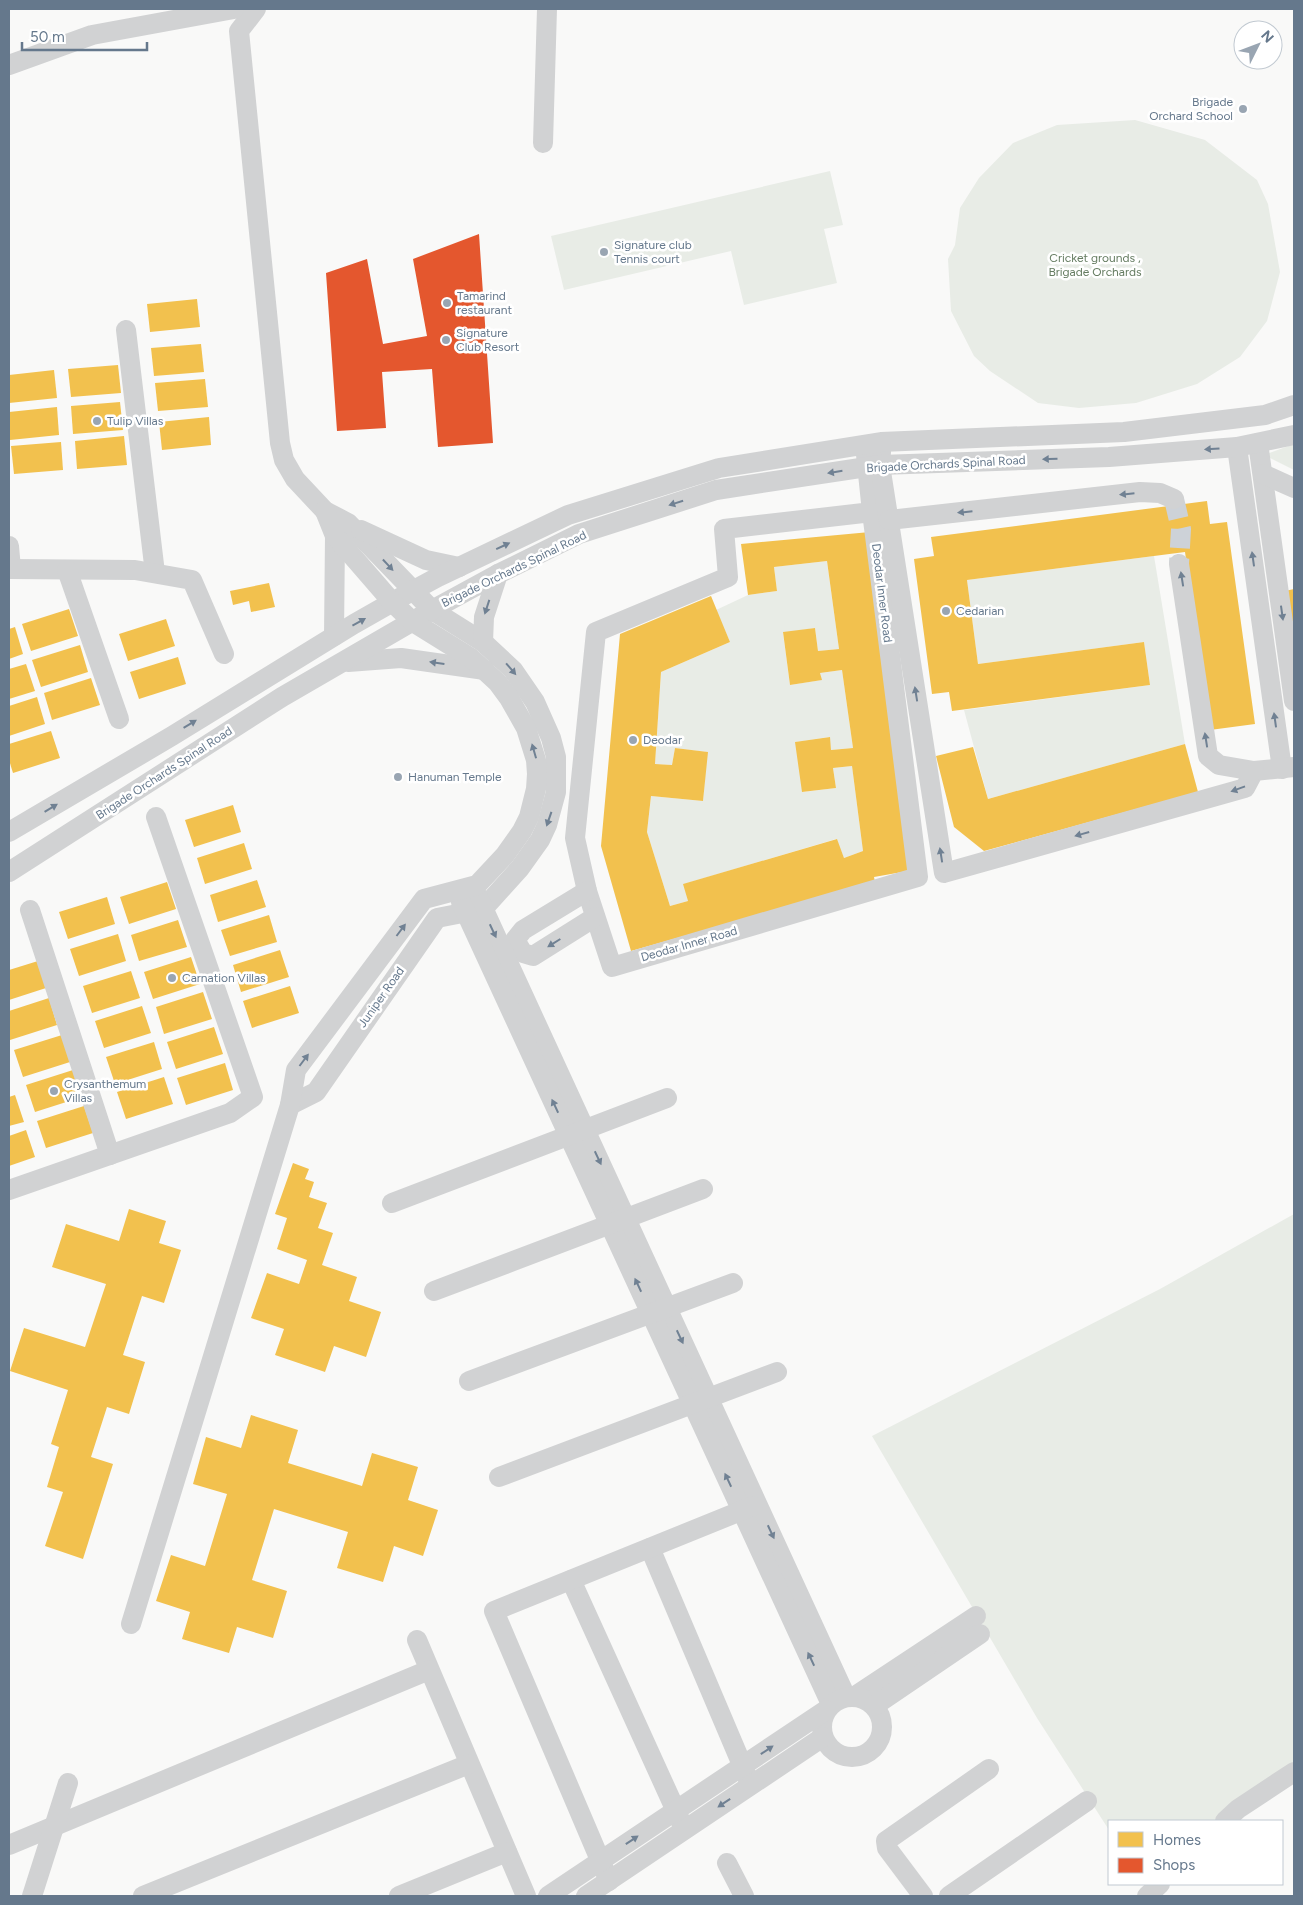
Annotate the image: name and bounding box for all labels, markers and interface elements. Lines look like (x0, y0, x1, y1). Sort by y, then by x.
scale bar (22, 20, 148, 52)
north arrow (1233, 20, 1283, 70)
text: N (1257, 27, 1277, 46)
text: 50 m (30, 28, 65, 46)
place label: Brigade Orchard School (1149, 95, 1233, 123)
marker: Brigade Orchard School (1237, 103, 1249, 115)
place label: Signature club Tennis court (614, 238, 692, 266)
marker: Signature club Tennis court (598, 246, 610, 258)
park label: Cricket grounds , Brigade Orchards (1048, 251, 1142, 279)
place label: Tamarind restaurant (457, 289, 512, 317)
marker: Tamarind restaurant (441, 297, 453, 309)
place label: Signature Club Resort (456, 326, 520, 354)
marker: Signature Club Resort (440, 334, 452, 346)
place label: Tulip Villas (107, 414, 164, 428)
marker: Tulip Villas (91, 415, 103, 427)
one-way arrow (1204, 446, 1220, 454)
street label: Brigade Orchards Spinal Road (866, 453, 1026, 475)
one-way arrow (1042, 455, 1058, 463)
one-way arrow (827, 469, 843, 477)
one-way arrow (1119, 490, 1135, 498)
one-way arrow (669, 499, 684, 507)
one-way arrow (957, 508, 973, 516)
street label: Brigade Orchards Spinal Road (439, 528, 589, 610)
one-way arrow (496, 542, 510, 550)
street label: Deodar Inner Road (869, 543, 895, 643)
one-way arrow (1249, 551, 1257, 567)
one-way arrow (382, 559, 394, 571)
one-way arrow (1177, 571, 1185, 587)
one-way arrow (483, 600, 491, 615)
place label: Cedarian (956, 604, 1004, 618)
marker: Cedarian (940, 605, 952, 617)
one-way arrow (1278, 605, 1286, 621)
one-way arrow (352, 617, 366, 626)
one-way arrow (428, 659, 444, 667)
one-way arrow (505, 663, 516, 675)
one-way arrow (912, 686, 920, 702)
one-way arrow (1271, 712, 1279, 728)
one-way arrow (184, 720, 197, 729)
street label: Brigade Orchards Spinal Road (93, 724, 235, 822)
one-way arrow (1201, 731, 1209, 747)
place label: Deodar (643, 733, 682, 747)
marker: Deodar (627, 734, 639, 746)
one-way arrow (529, 743, 537, 758)
place label: Hanuman Temple (408, 770, 502, 784)
marker: Hanuman Temple (392, 771, 404, 783)
one-way arrow (1230, 785, 1245, 793)
one-way arrow (44, 803, 57, 812)
one-way arrow (545, 811, 552, 826)
one-way arrow (1074, 831, 1089, 839)
one-way arrow (936, 846, 944, 862)
one-way arrow (396, 924, 407, 937)
one-way arrow (489, 924, 497, 938)
street label: Deodar Inner Road (639, 924, 739, 964)
one-way arrow (547, 938, 560, 947)
street label: Juniper Road (355, 964, 407, 1030)
place label: Carnation Villas (182, 971, 266, 985)
marker: Carnation Villas (166, 972, 178, 984)
one-way arrow (299, 1053, 309, 1067)
place label: Crysanthemum Villas (64, 1077, 146, 1105)
marker: Crysanthemum Villas (48, 1085, 60, 1097)
one-way arrow (550, 1099, 558, 1113)
one-way arrow (594, 1151, 602, 1165)
one-way arrow (633, 1278, 641, 1292)
one-way arrow (677, 1330, 685, 1344)
one-way arrow (724, 1473, 732, 1487)
one-way arrow (767, 1525, 775, 1539)
one-way arrow (806, 1652, 814, 1666)
one-way arrow (760, 1745, 774, 1755)
one-way arrow (718, 1798, 731, 1808)
legend (1108, 1820, 1283, 1885)
text: Homes (1153, 1831, 1201, 1849)
one-way arrow (625, 1835, 639, 1845)
text: Shops (1153, 1856, 1195, 1874)

